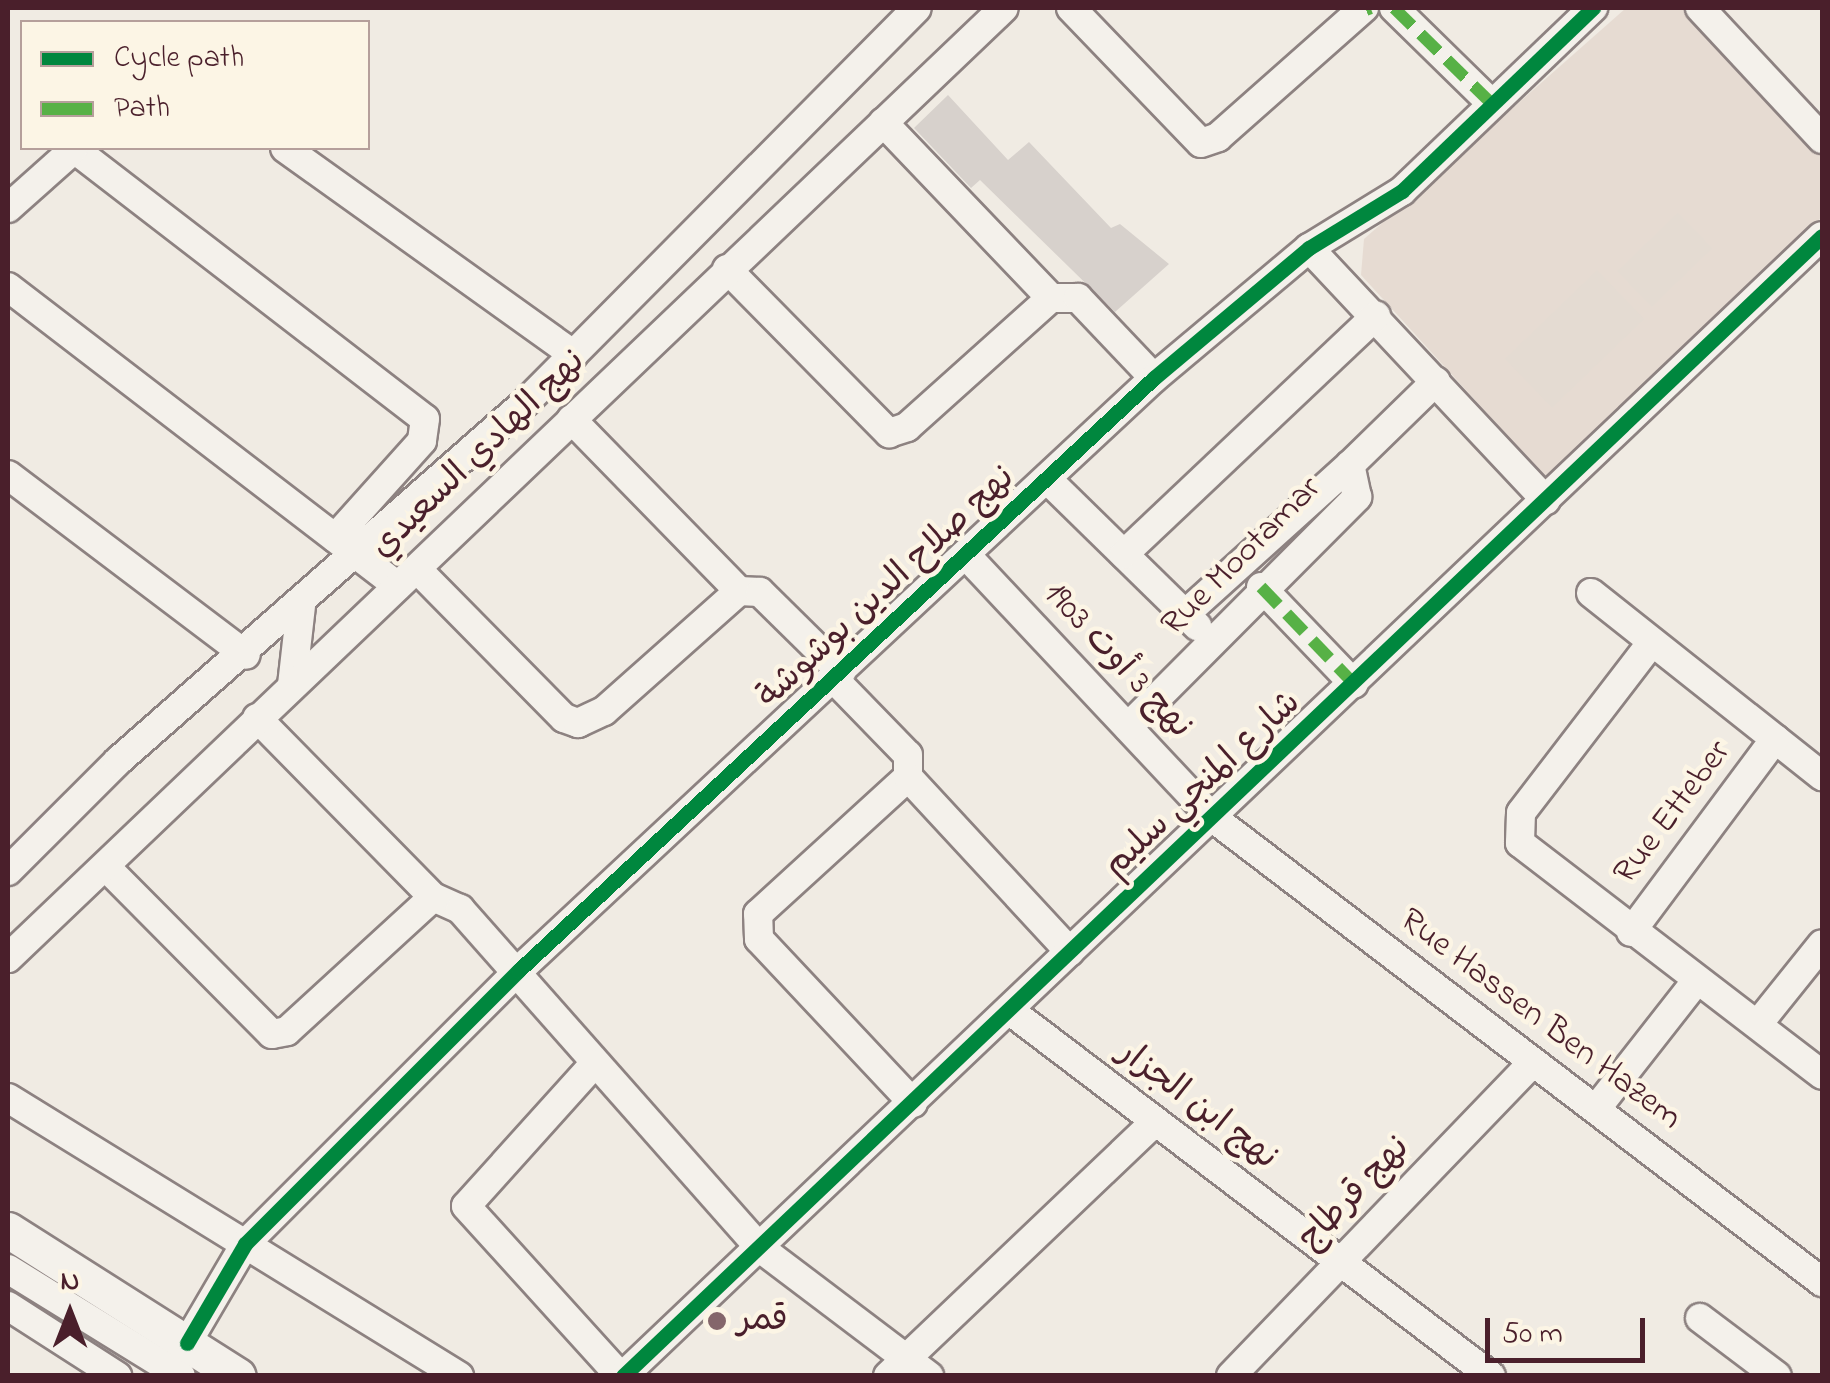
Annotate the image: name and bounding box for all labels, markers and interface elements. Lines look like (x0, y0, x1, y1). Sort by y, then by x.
legend (20, 20, 370, 150)
text: Cycle path (114, 37, 244, 81)
text: Path (114, 87, 170, 131)
street label: نهج الهادي السعيدي (363, 342, 595, 568)
street label: نهج صلاح الدين بوشوشة (749, 458, 1025, 718)
street label: Rue Mootamar (1153, 468, 1331, 646)
street label: نهج 3 أوت 1903 (1034, 574, 1200, 748)
street label: شارع المنجي سليم (1096, 683, 1310, 887)
street label: Rue Etteber (1605, 733, 1741, 893)
street label: Rue Hassen Ben Hazem (1391, 900, 1689, 1140)
street label: نهج ابن الجزار (1109, 1032, 1285, 1180)
street label: نهج قرطاج (1290, 1128, 1420, 1260)
text: N (61, 1262, 79, 1303)
north arrow (20, 1263, 120, 1363)
scale bar (1490, 1298, 1650, 1360)
place label: قمر (737, 1300, 788, 1342)
marker: قمر (706, 1310, 728, 1332)
text: 50 m (1502, 1313, 1563, 1357)

